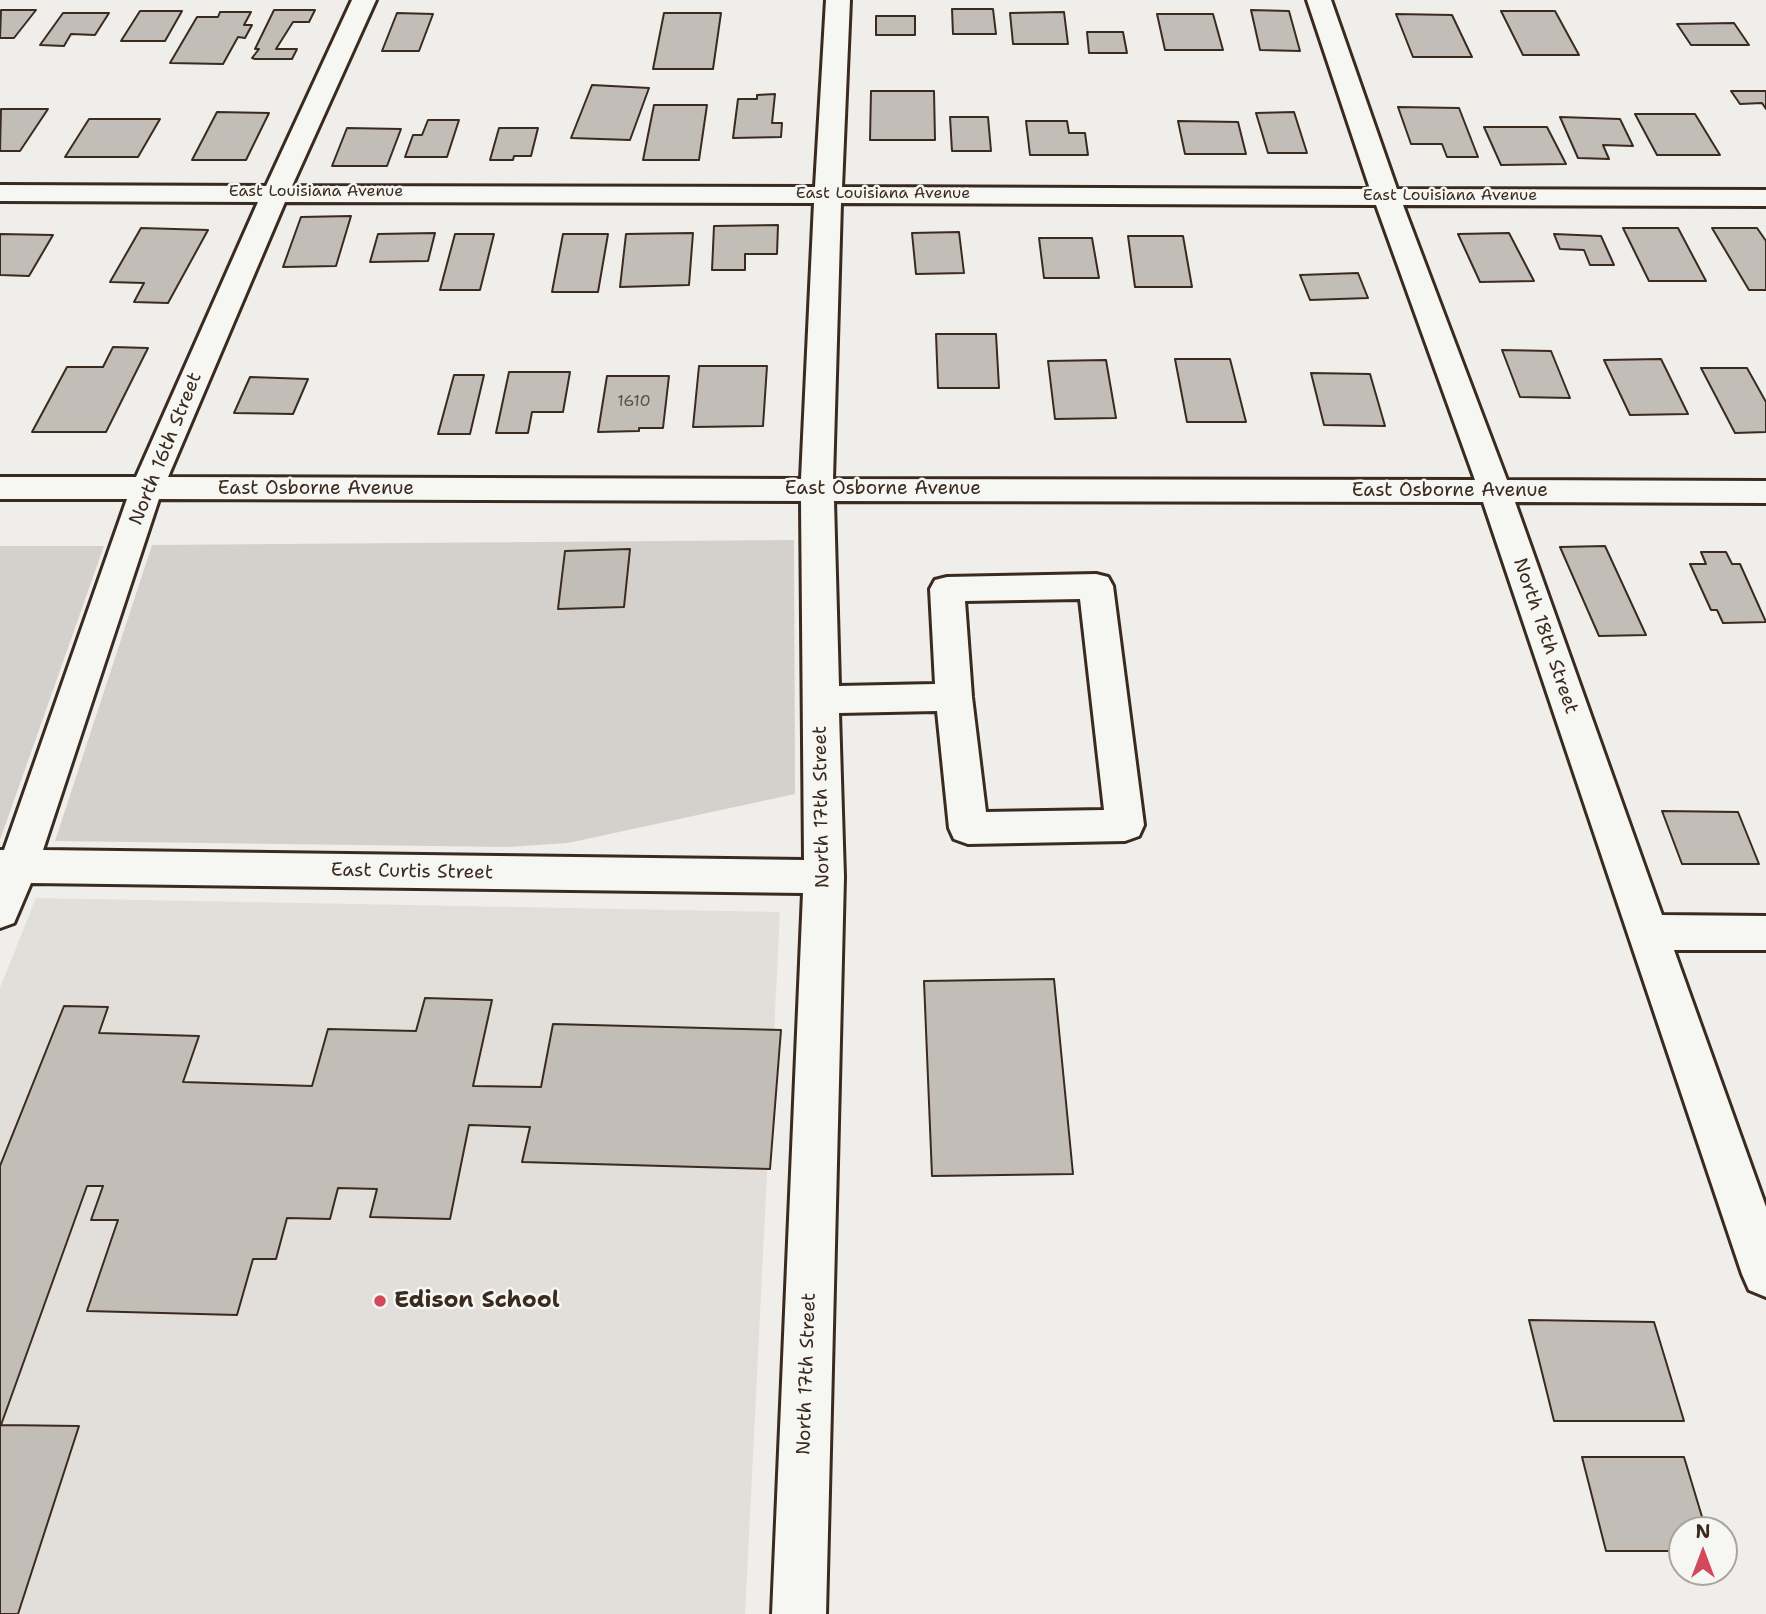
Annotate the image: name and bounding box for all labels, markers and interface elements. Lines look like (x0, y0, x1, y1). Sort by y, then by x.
street label: East Louisiana Avenue (229, 182, 403, 202)
street label: East Louisiana Avenue (796, 184, 970, 204)
street label: East Louisiana Avenue (1363, 186, 1537, 206)
street label: North 16th Street (125, 369, 207, 529)
house number: 1610 (617, 392, 651, 412)
street label: East Osborne Avenue (218, 478, 414, 500)
street label: East Osborne Avenue (785, 478, 981, 500)
street label: East Osborne Avenue (1352, 480, 1548, 502)
street label: North 18th Street (1508, 555, 1582, 717)
street label: North 17th Street (809, 726, 835, 888)
street label: East Curtis Street (331, 859, 493, 885)
place label: Edison School (394, 1287, 560, 1315)
street label: North 17th Street (793, 1292, 821, 1456)
marker: Edison School (372, 1293, 388, 1309)
north arrow (1668, 1516, 1738, 1586)
text: N (1695, 1519, 1711, 1544)

